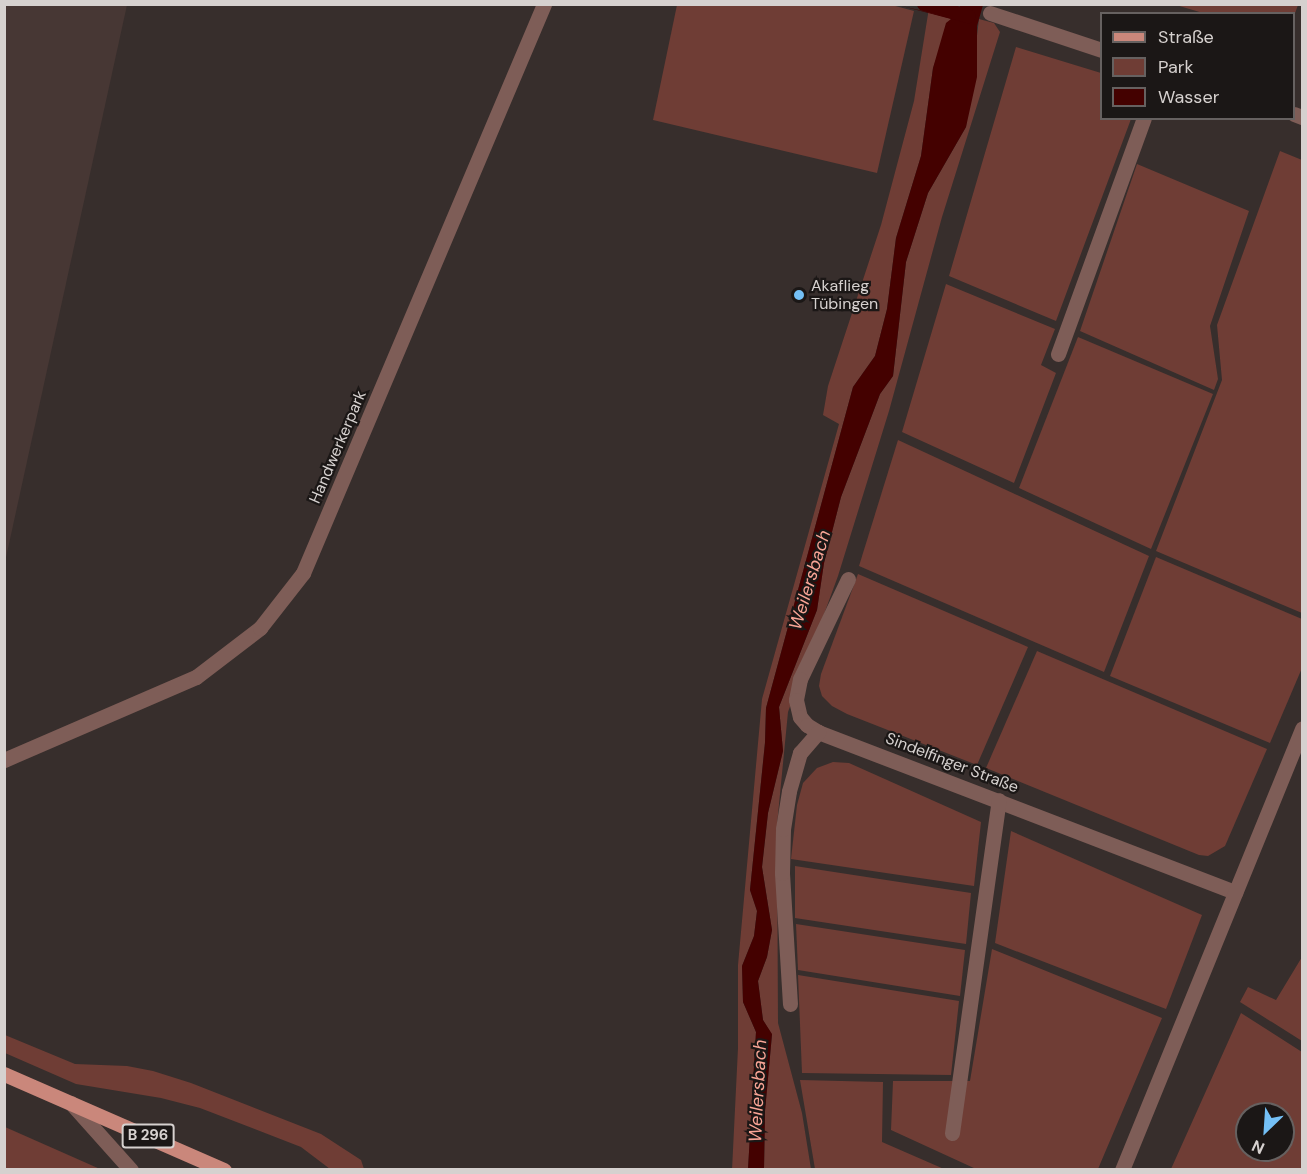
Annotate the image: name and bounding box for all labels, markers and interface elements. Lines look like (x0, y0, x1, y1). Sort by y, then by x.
legend (1100, 12, 1295, 120)
text: Straße (1158, 25, 1214, 49)
text: Park (1158, 55, 1194, 79)
text: Wasser (1158, 85, 1219, 109)
place label: Akaflieg Tübingen (811, 276, 878, 314)
marker: Akaflieg Tübingen (792, 288, 806, 302)
street label: Handwerkerpark (306, 388, 370, 506)
water label: Weilersbach (785, 528, 835, 632)
street label: Sindelfinger Straße (883, 729, 1021, 797)
water label: Weilersbach (745, 1039, 771, 1143)
north arrow (1235, 1102, 1295, 1162)
road number: B 296 (121, 1124, 175, 1148)
text: N (1248, 1135, 1268, 1159)

